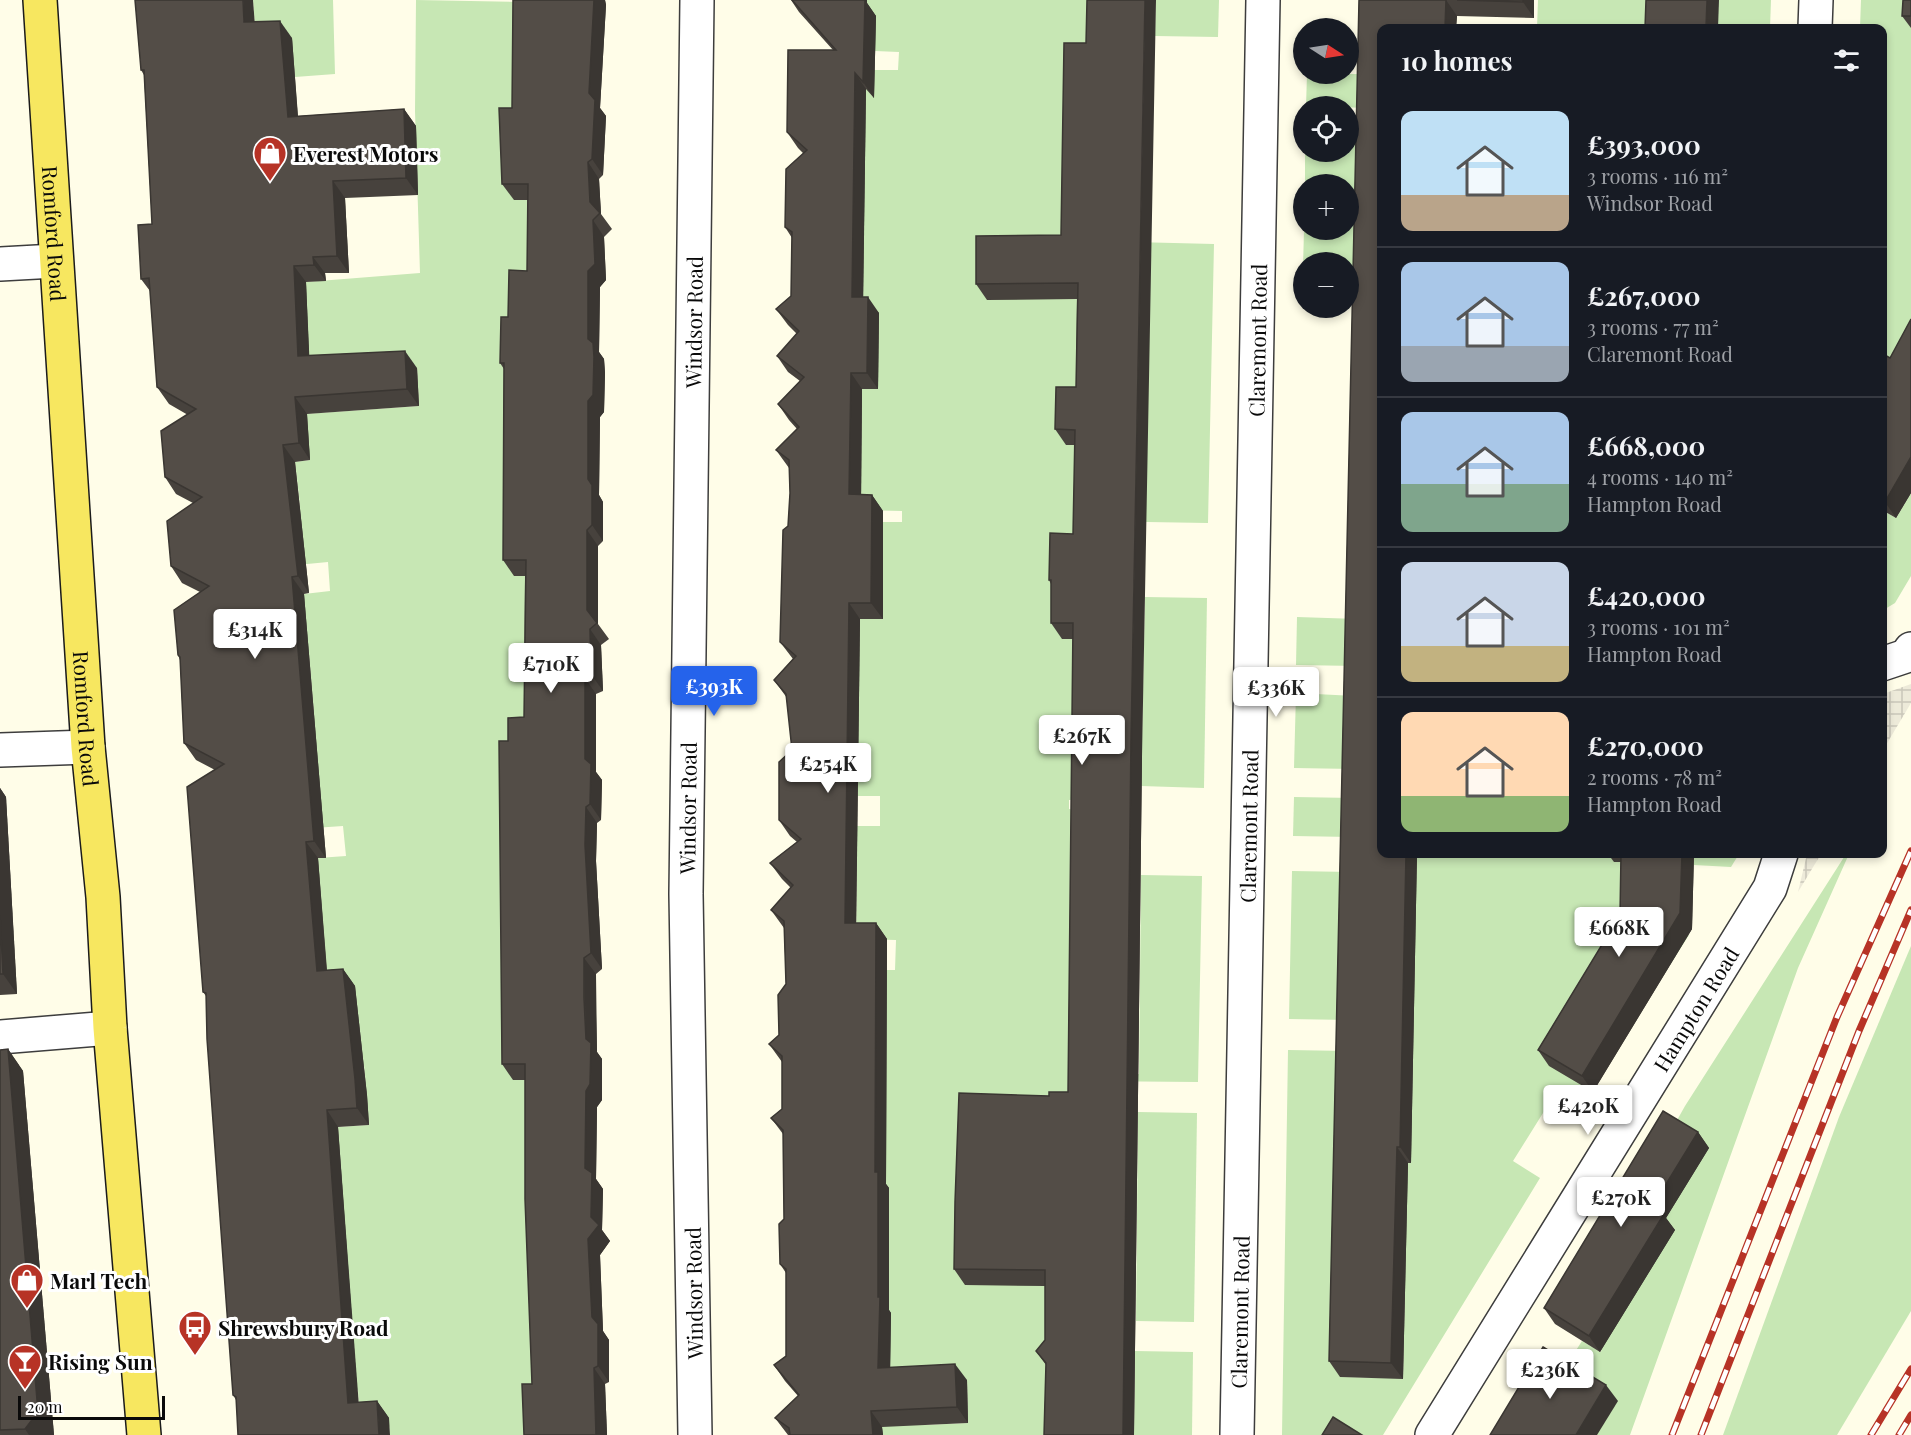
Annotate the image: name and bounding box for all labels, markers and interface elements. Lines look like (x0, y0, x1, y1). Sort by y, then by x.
north arrow (1293, 18, 1359, 84)
map controls (1293, 18, 1359, 318)
text: 10 homes (1401, 43, 1513, 78)
icon: filters (1830, 44, 1863, 77)
button: locate (1293, 96, 1359, 162)
text: £393,000 (1587, 127, 1701, 162)
shop icon: Everest Motors (252, 135, 288, 182)
icon: home (1449, 135, 1521, 207)
place label: Everest Motors (293, 139, 439, 167)
text: 3 rooms · 116 m² (1587, 162, 1728, 189)
street label: Romford Road (37, 165, 73, 302)
button: + (1293, 174, 1359, 240)
text: Windsor Road (1587, 189, 1713, 216)
button: − (1293, 252, 1359, 318)
street label: Windsor Road (678, 256, 708, 389)
street label: Claremont Road (1241, 263, 1272, 417)
text: £267,000 (1587, 278, 1701, 313)
icon: home (1449, 286, 1521, 358)
text: 3 rooms · 77 m² (1587, 313, 1719, 340)
text: Claremont Road (1587, 340, 1733, 367)
text: £668,000 (1587, 428, 1705, 463)
icon: home (1449, 436, 1521, 508)
text: 4 rooms · 140 m² (1587, 463, 1733, 490)
text: Hampton Road (1587, 490, 1722, 517)
text: £420,000 (1587, 578, 1706, 613)
icon: home (1449, 586, 1521, 658)
pin: £314K (213, 609, 297, 660)
text: 3 rooms · 101 m² (1587, 613, 1730, 640)
text: £314K (227, 615, 283, 642)
text: Hampton Road (1587, 640, 1722, 667)
pin: £710K (509, 643, 593, 694)
text: £710K (522, 649, 580, 676)
street label: Romford Road (68, 650, 106, 788)
pin: £393K (672, 666, 756, 717)
pin: £336K (1234, 667, 1318, 718)
text: £393K (685, 672, 743, 699)
text: £336K (1247, 673, 1305, 700)
pin: £267K (1040, 715, 1124, 766)
text: £267K (1053, 721, 1111, 748)
text: £270,000 (1587, 728, 1704, 763)
icon: home (1449, 736, 1521, 808)
street label: Windsor Road (672, 742, 702, 875)
pin: £254K (786, 743, 870, 794)
text: £254K (799, 749, 857, 776)
street label: Claremont Road (1233, 749, 1263, 903)
text: 2 rooms · 78 m² (1587, 763, 1722, 790)
text: Hampton Road (1587, 790, 1722, 817)
pin: £668K (1577, 907, 1661, 958)
text: £668K (1588, 913, 1650, 940)
street label: Hampton Road (1646, 941, 1744, 1076)
pin: £420K (1546, 1085, 1630, 1136)
text: £420K (1557, 1091, 1619, 1118)
pin: £270K (1579, 1177, 1663, 1228)
text: £270K (1591, 1183, 1651, 1210)
street label: Windsor Road (678, 1227, 708, 1360)
street label: Claremont Road (1224, 1235, 1255, 1389)
shop icon: Marl Tech (9, 1262, 45, 1309)
place label: Marl Tech (50, 1266, 148, 1294)
bus stop icon: Shrewsbury Road (177, 1309, 213, 1356)
place label: Shrewsbury Road (218, 1313, 389, 1341)
bar icon: Rising Sun (7, 1343, 43, 1390)
place label: Rising Sun (48, 1347, 153, 1375)
pin: £236K (1508, 1349, 1592, 1400)
text: £236K (1521, 1355, 1579, 1382)
scale bar (18, 1393, 165, 1420)
text: 20 m (27, 1396, 62, 1417)

